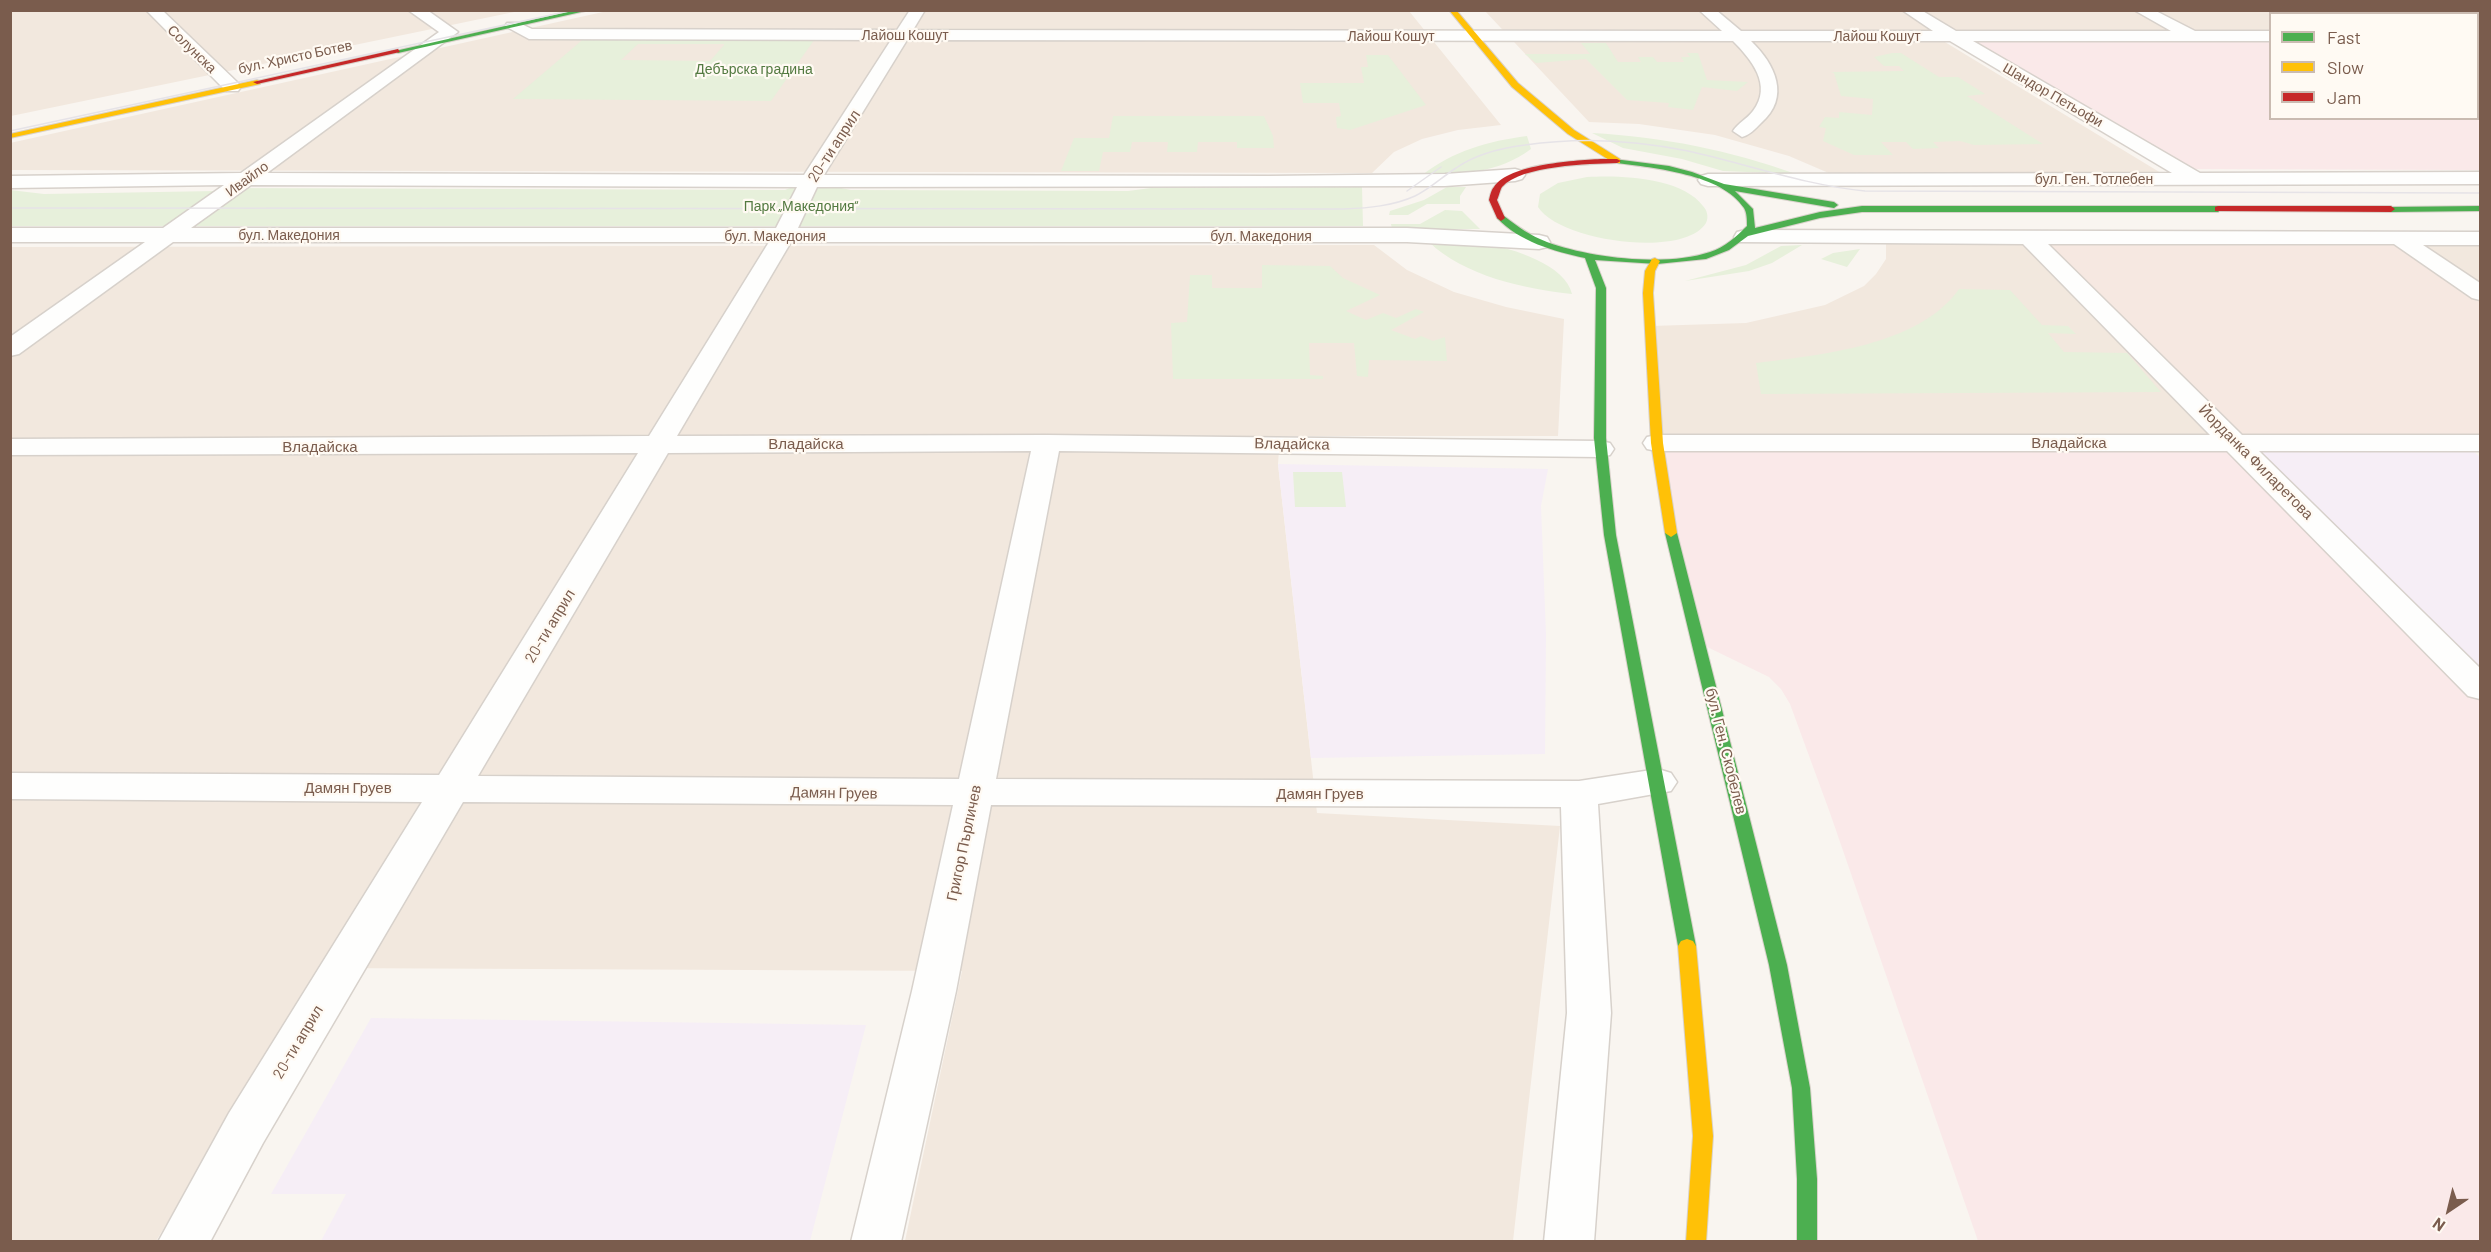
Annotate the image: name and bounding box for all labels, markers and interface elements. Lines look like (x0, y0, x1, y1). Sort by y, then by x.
legend (2269, 12, 2479, 120)
street label: Солунска (164, 22, 220, 76)
text: Fast (2327, 26, 2361, 48)
street label: Лайош Кошут (861, 27, 949, 43)
street label: Лайош Кошут (1347, 28, 1435, 44)
street label: Лайош Кошут (1833, 28, 1921, 44)
street label: бул. Христо Ботев (236, 37, 354, 77)
text: Slow (2327, 56, 2364, 78)
street label: Шандор Петьофи (2000, 59, 2106, 131)
park label: Дебърска градина (695, 61, 813, 77)
text: Jam (2327, 86, 2361, 108)
street label: 20-ти април (804, 106, 864, 186)
street label: Ивайло (222, 158, 272, 200)
street label: бул. Ген. Тотлебен (2035, 171, 2153, 187)
park label: Парк „Македония“ (744, 198, 858, 214)
street label: бул. Македония (238, 227, 340, 243)
street label: бул. Македония (724, 228, 826, 244)
street label: бул. Македония (1210, 228, 1312, 244)
street label: Йорданка Филаретова (2195, 401, 2317, 523)
street label: Владайска (1254, 434, 1330, 454)
street label: Владайска (2031, 434, 2107, 452)
street label: Владайска (768, 435, 844, 453)
street label: Владайска (282, 438, 358, 456)
street label: 20-ти април (521, 586, 579, 666)
street label: бул. Ген. Скобелев (1702, 686, 1750, 816)
street label: Дамян Груев (304, 779, 392, 797)
street label: Дамян Груев (790, 783, 878, 803)
street label: Григор Пърличев (943, 783, 985, 903)
street label: Дамян Груев (1276, 785, 1364, 803)
street label: 20-ти април (269, 1002, 327, 1082)
north arrow (2419, 1180, 2479, 1240)
text: N (2429, 1214, 2448, 1236)

